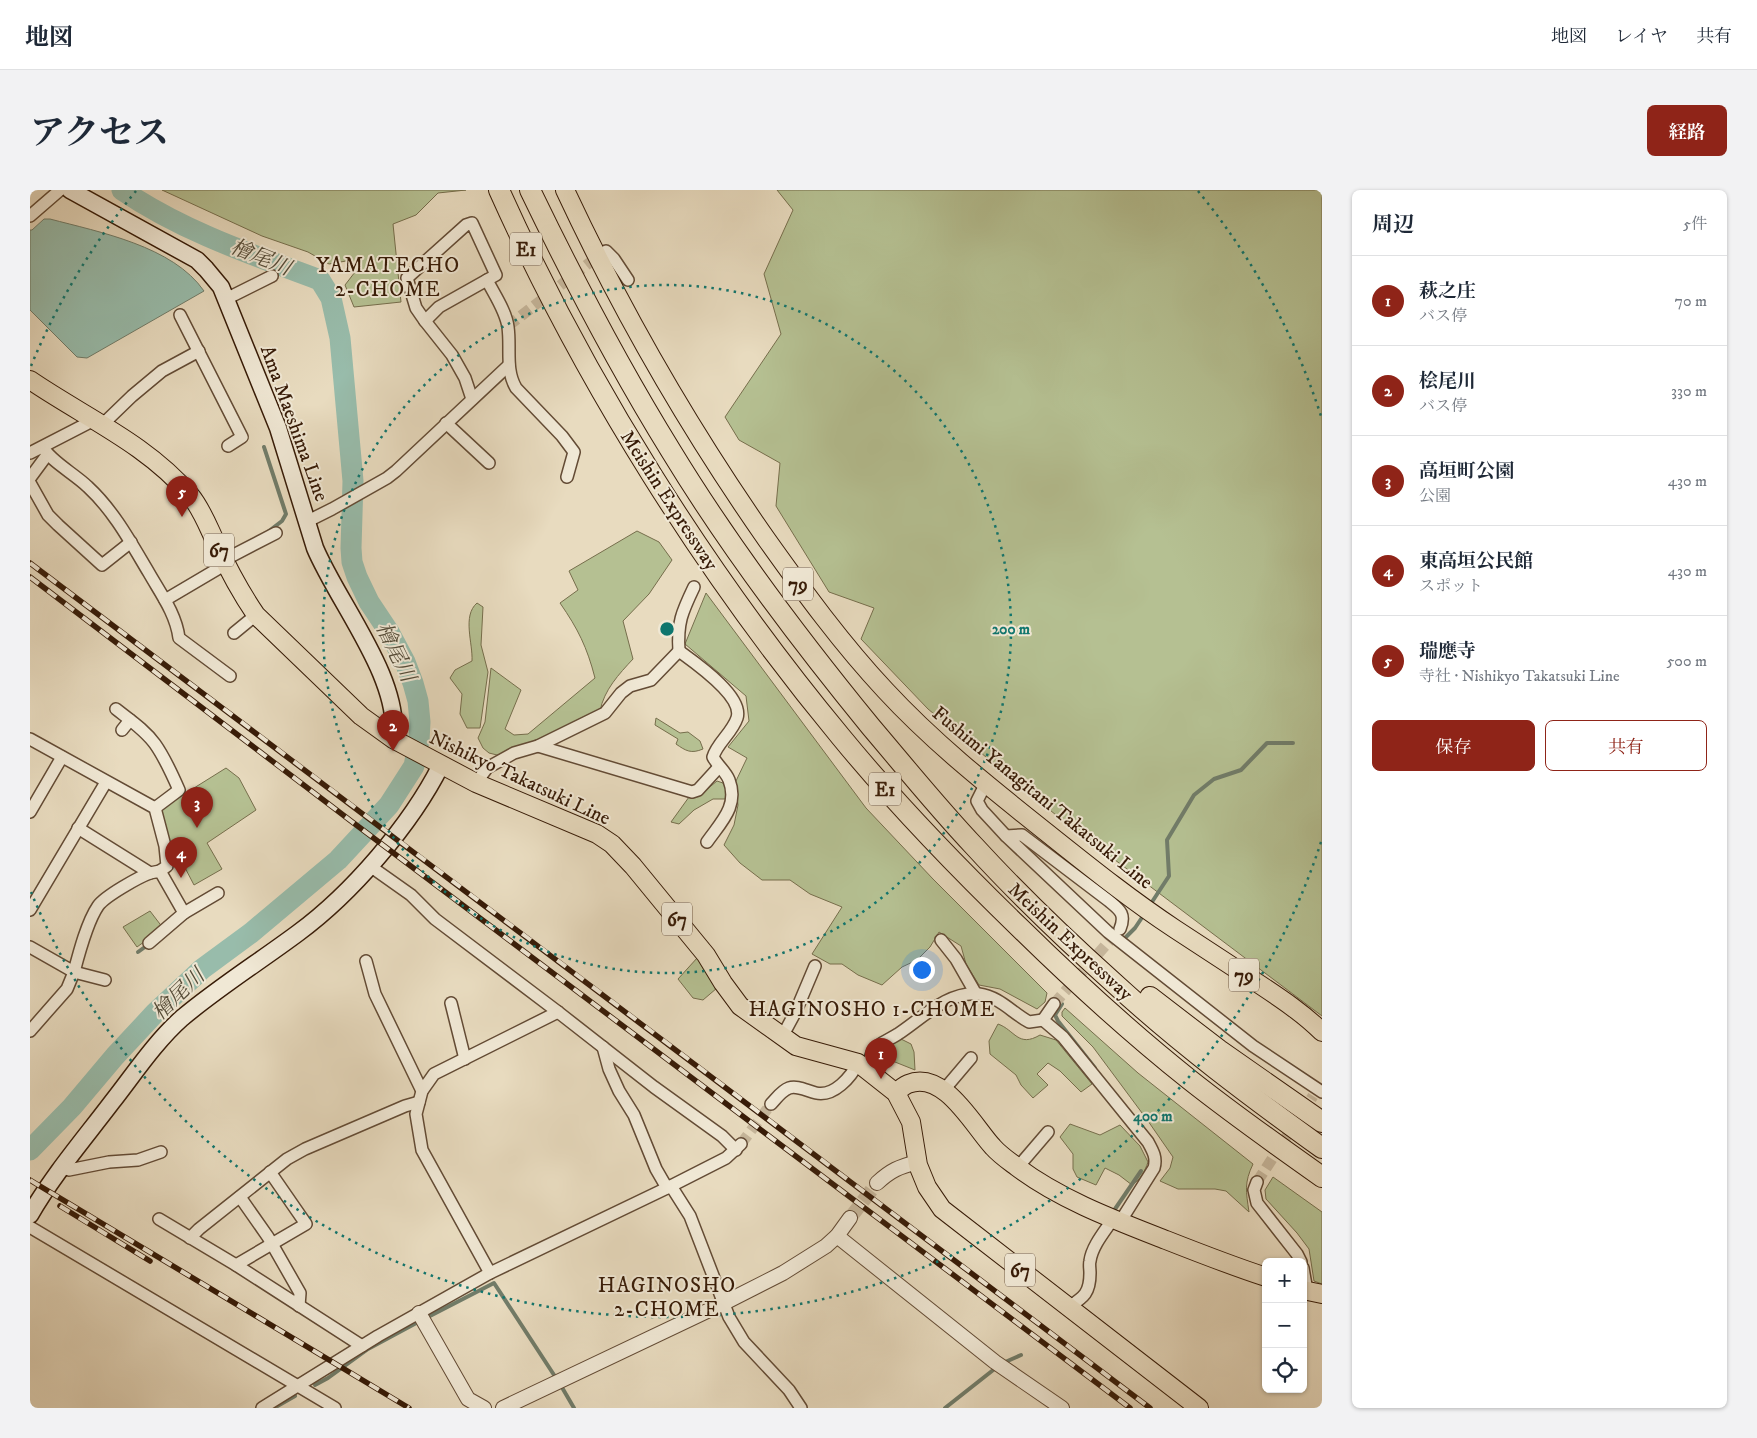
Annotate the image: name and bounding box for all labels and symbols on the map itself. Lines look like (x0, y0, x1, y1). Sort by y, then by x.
road number: E1 (510, 232, 542, 266)
water label: 檜尾川 (227, 234, 297, 283)
district label: YAMATECHO 2-CHOME (316, 253, 460, 303)
street label: Ama Maeshima Line (254, 342, 333, 505)
street label: Meishin Expressway (614, 426, 724, 576)
pin: 5 (166, 476, 198, 517)
road number: 67 (204, 534, 234, 566)
road number: 79 (783, 568, 813, 600)
water label: 檜尾川 (370, 618, 421, 688)
centre of rings (658, 620, 676, 638)
text: 200 m (992, 620, 1031, 639)
street label: Fushimi Yanagitani Takatsuki Line (926, 701, 1158, 895)
pin: 2 (377, 710, 409, 751)
street label: Nishikyo Takatsuki Line (425, 725, 614, 831)
road number: E1 (869, 772, 901, 806)
pin: 3 (181, 787, 213, 828)
pin: 4 (165, 837, 197, 878)
street label: Meishin Expressway (1002, 878, 1138, 1007)
road number: 67 (662, 902, 692, 936)
your location (909, 957, 935, 983)
road number: 79 (1229, 958, 1259, 992)
water label: 檜尾川 (147, 962, 212, 1026)
district label: HAGINOSHO 1-CHOME (748, 997, 996, 1023)
pin: 1 (865, 1038, 897, 1079)
text: 400 m (1132, 1107, 1173, 1126)
road number: 67 (1005, 1254, 1035, 1286)
district label: HAGINOSHO 2-CHOME (598, 1273, 736, 1323)

